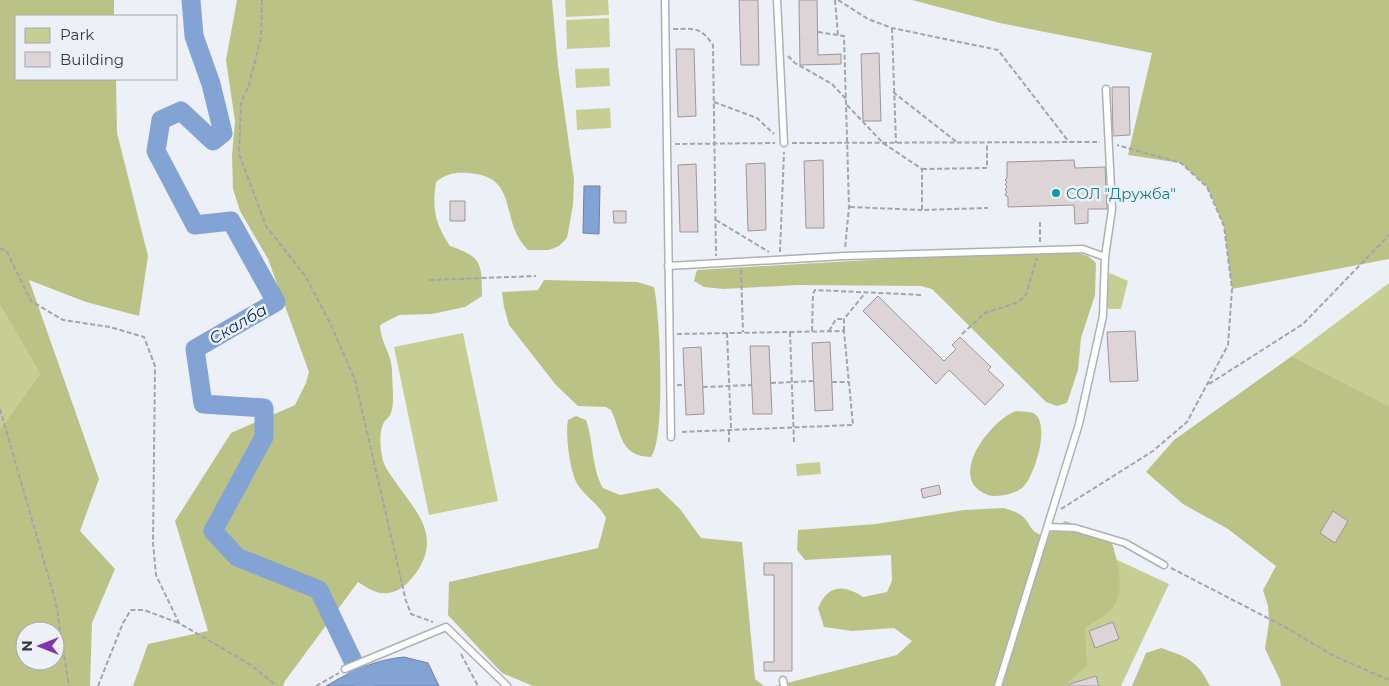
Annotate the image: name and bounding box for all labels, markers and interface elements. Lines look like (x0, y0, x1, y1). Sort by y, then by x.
legend (15, 15, 178, 80)
text: Park (60, 25, 94, 44)
text: Building (60, 50, 124, 69)
place label: СОЛ "Дружба" (1066, 184, 1176, 203)
marker: СОЛ "Дружба" (1050, 187, 1062, 199)
water label: Скалба (206, 300, 270, 348)
north arrow (15, 621, 65, 671)
text: N (18, 640, 36, 652)

